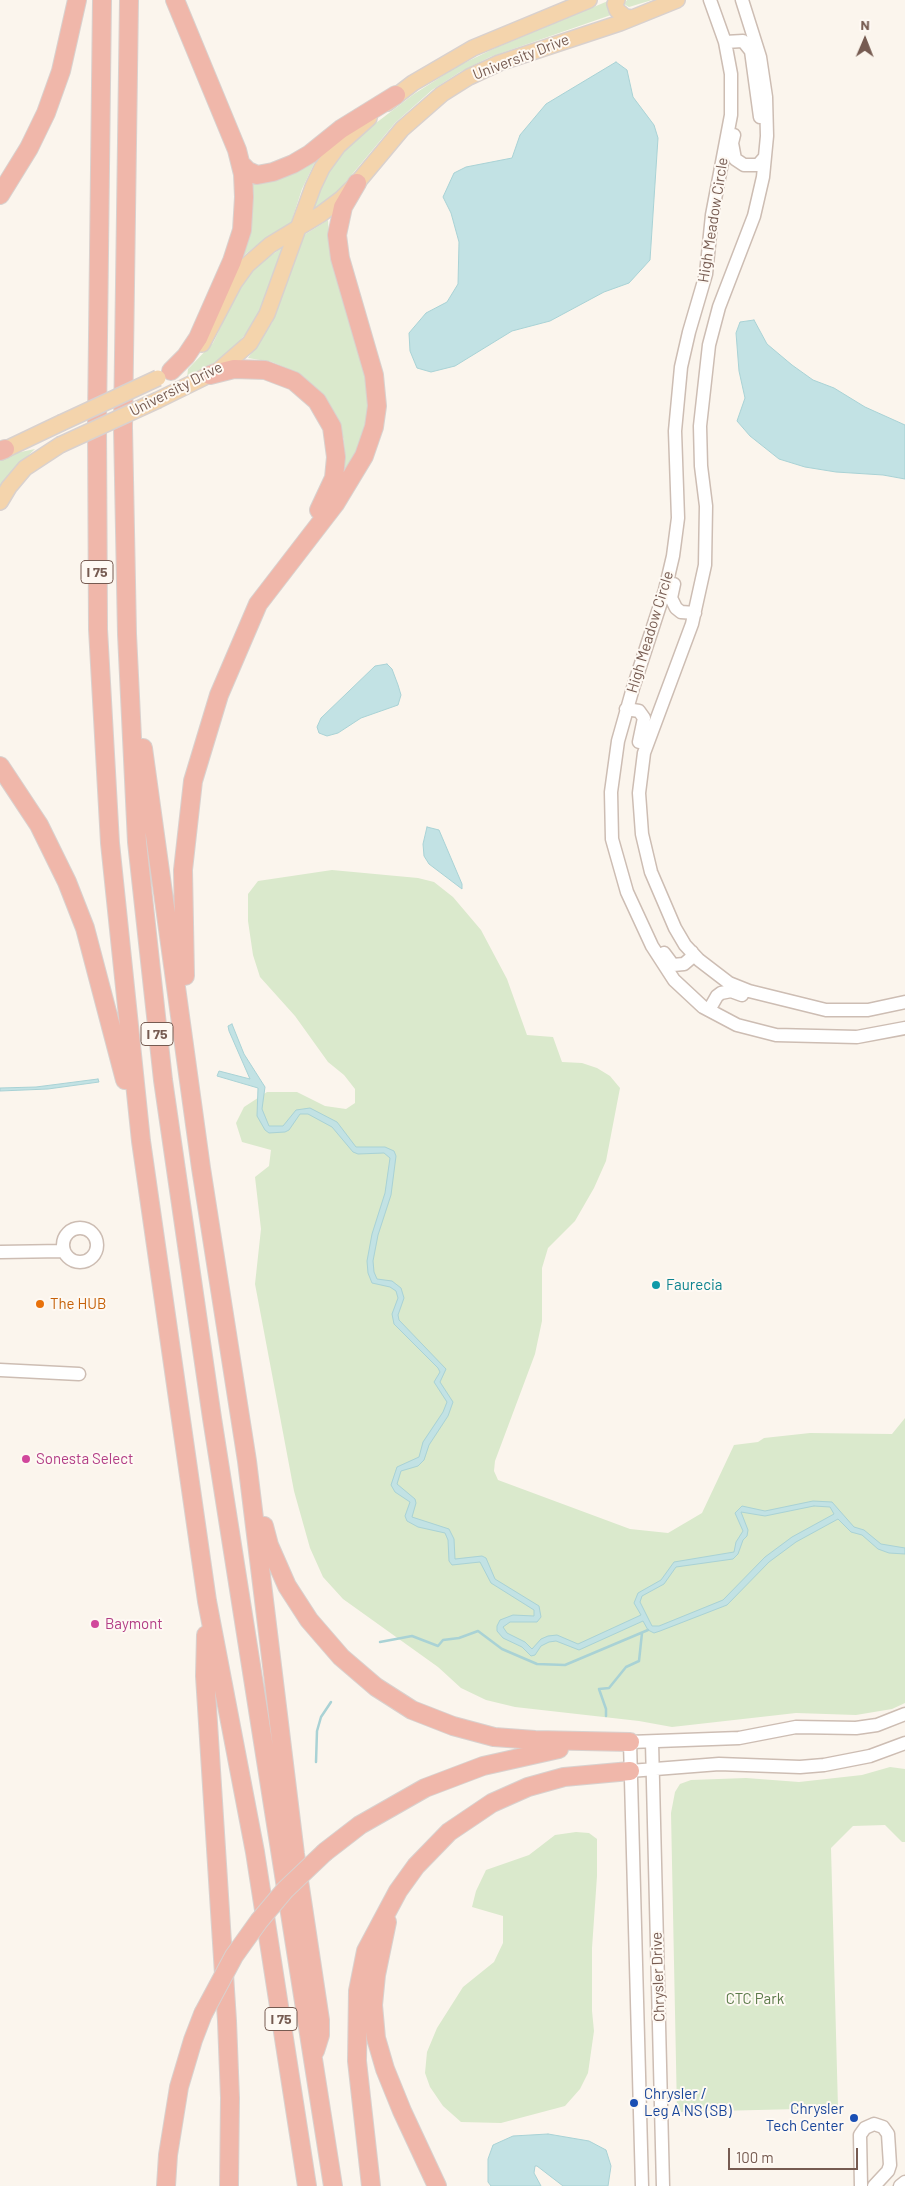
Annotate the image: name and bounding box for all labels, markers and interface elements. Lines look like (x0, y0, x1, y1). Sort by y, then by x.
north arrow (840, 15, 890, 65)
text: N (860, 16, 870, 33)
street label: University Drive (470, 30, 572, 84)
street label: High Meadow Circle (694, 156, 732, 284)
street label: University Drive (127, 358, 225, 420)
road number: I 75 (81, 560, 113, 584)
street label: High Meadow Circle (623, 569, 677, 695)
road number: I 75 (141, 1022, 173, 1046)
place label: Faurecia (666, 1276, 722, 1294)
marker: Faurecia (650, 1279, 662, 1291)
place label: The HUB (50, 1295, 106, 1313)
marker: The HUB (34, 1298, 46, 1310)
place label: Sonesta Select (36, 1450, 134, 1468)
marker: Sonesta Select (20, 1453, 32, 1465)
place label: Baymont (105, 1615, 163, 1633)
marker: Baymont (89, 1618, 101, 1630)
street label: Chrysler Drive (647, 1932, 669, 2022)
park label: CTC Park (726, 1990, 784, 2008)
road number: I 75 (265, 2008, 297, 2030)
place label: Chrysler / Leg A NS (SB) (644, 2085, 732, 2120)
marker: Chrysler / Leg A NS (SB) (628, 2097, 640, 2109)
place label: Chrysler Tech Center (766, 2100, 844, 2135)
marker: Chrysler Tech Center (848, 2112, 860, 2124)
scale bar (730, 2138, 860, 2170)
text: 100 m (736, 2148, 774, 2166)

